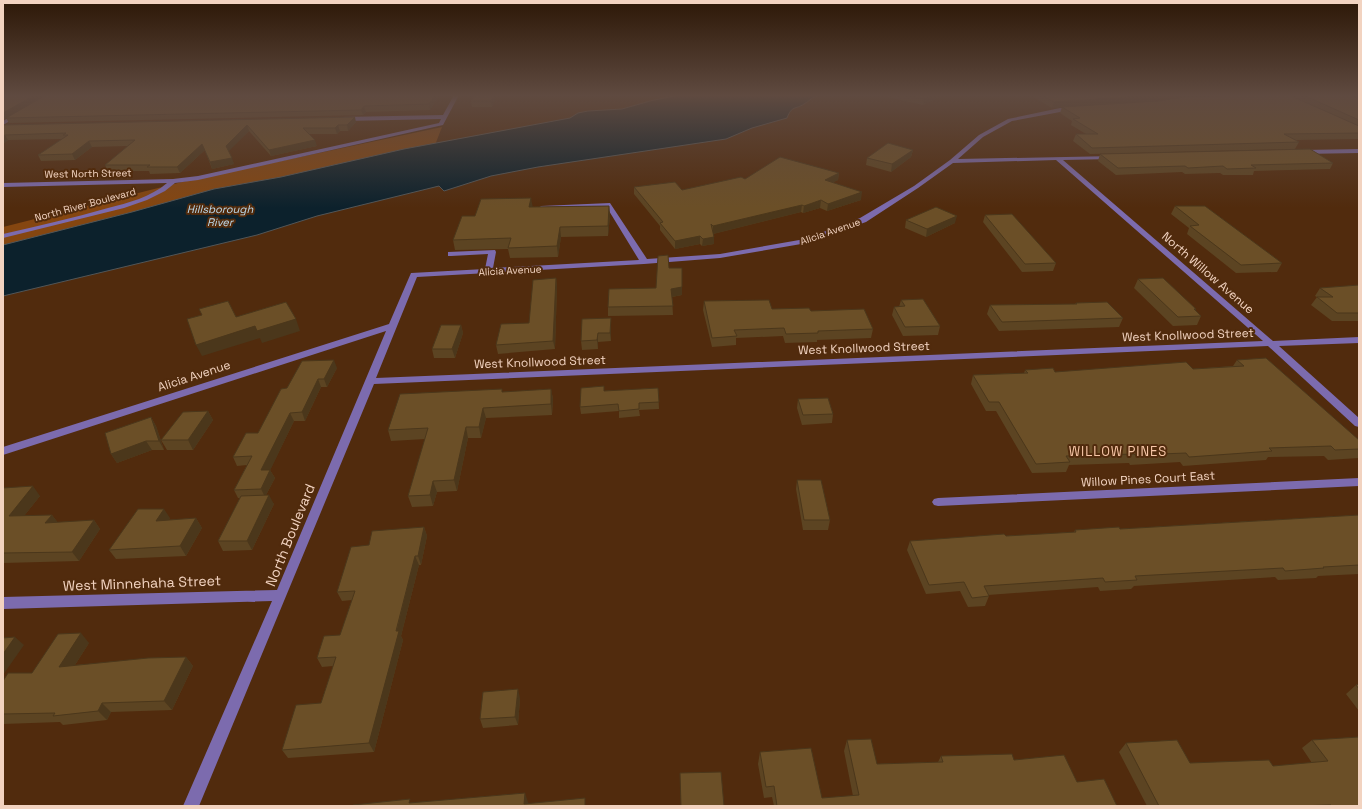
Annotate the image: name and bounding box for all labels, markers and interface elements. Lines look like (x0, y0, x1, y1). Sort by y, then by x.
street label: West North Street (44, 166, 132, 181)
street label: North River Boulevard (33, 185, 137, 224)
water label: Hillsborough River (187, 202, 253, 229)
street label: Alicia Avenue (798, 215, 862, 248)
street label: North Willow Avenue (1158, 228, 1258, 318)
street label: Alicia Avenue (478, 262, 542, 279)
street label: West Knollwood Street (1122, 325, 1254, 345)
street label: West Knollwood Street (798, 338, 930, 358)
street label: West Knollwood Street (474, 352, 606, 372)
street label: Alicia Avenue (155, 357, 233, 395)
district label: WILLOW PINES (1069, 443, 1167, 460)
street label: Willow Pines Court East (1081, 467, 1215, 491)
street label: North Boulevard (261, 481, 319, 589)
street label: West Minnehaha Street (63, 571, 221, 595)

